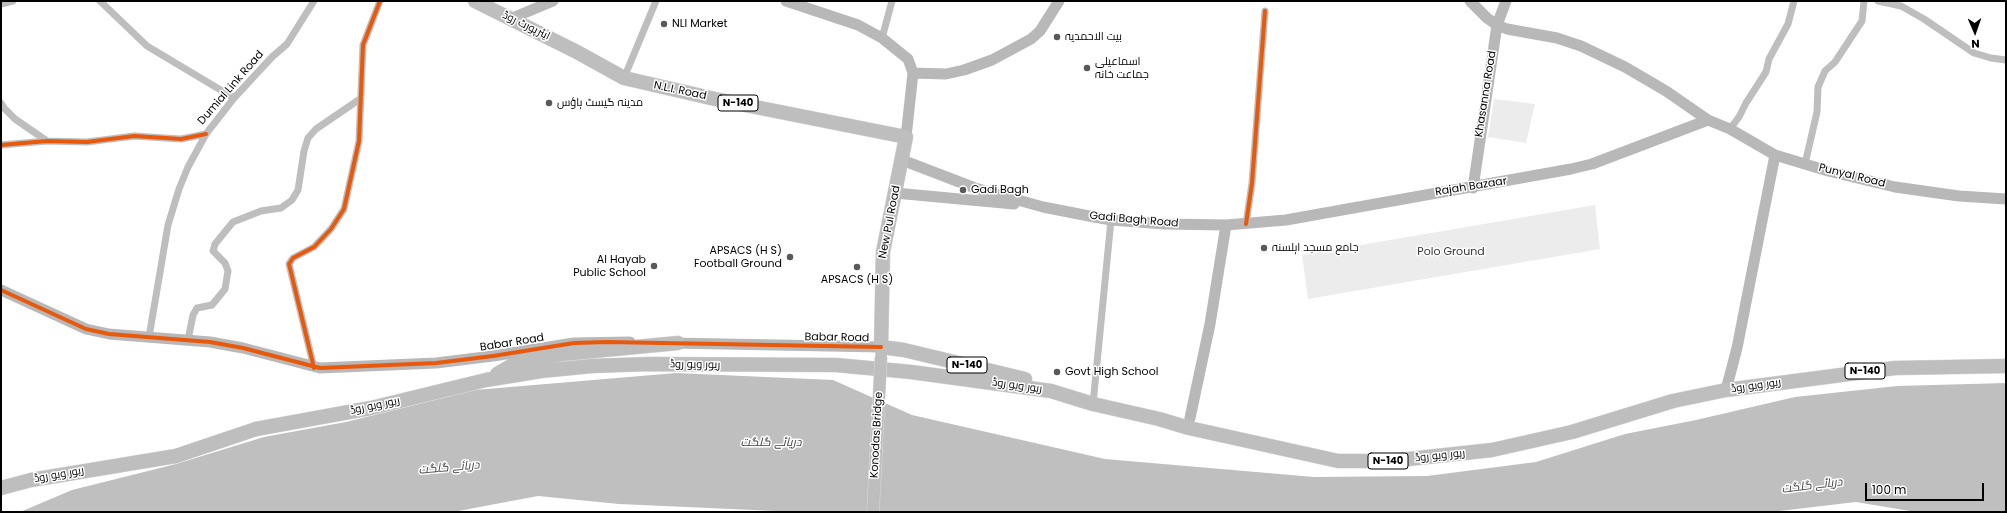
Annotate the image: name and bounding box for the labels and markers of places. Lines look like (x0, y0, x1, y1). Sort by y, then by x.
place label: NLI Market (672, 17, 728, 31)
marker: NLI Market (659, 19, 669, 29)
place label: بیت الاحمدیہ (1065, 30, 1122, 44)
marker: بیت الاحمدیہ (1052, 32, 1062, 42)
place label: اسماعیلی جماعت خانہ (1095, 55, 1149, 81)
marker: اسماعیلی جماعت خانہ (1082, 63, 1092, 73)
place label: مدینہ گیسٹ ہاؤس (557, 96, 643, 110)
marker: مدینہ گیسٹ ہاؤس (544, 98, 554, 108)
place label: Gadi Bagh (971, 183, 1029, 197)
marker: Gadi Bagh (958, 185, 968, 195)
place label: جامع مسجد اہلسنہ (1272, 241, 1359, 255)
marker: جامع مسجد اہلسنہ (1259, 243, 1269, 253)
place label: APSACS (H S) Football Ground (694, 244, 782, 270)
marker: APSACS (H S) Football Ground (785, 252, 795, 262)
place label: Al Hayab Public School (573, 253, 646, 279)
marker: Al Hayab Public School (649, 261, 659, 271)
marker: APSACS (H S) (852, 262, 862, 272)
place label: APSACS (H S) (821, 273, 893, 287)
place label: Govt High School (1065, 365, 1158, 379)
marker: Govt High School (1052, 367, 1062, 377)

